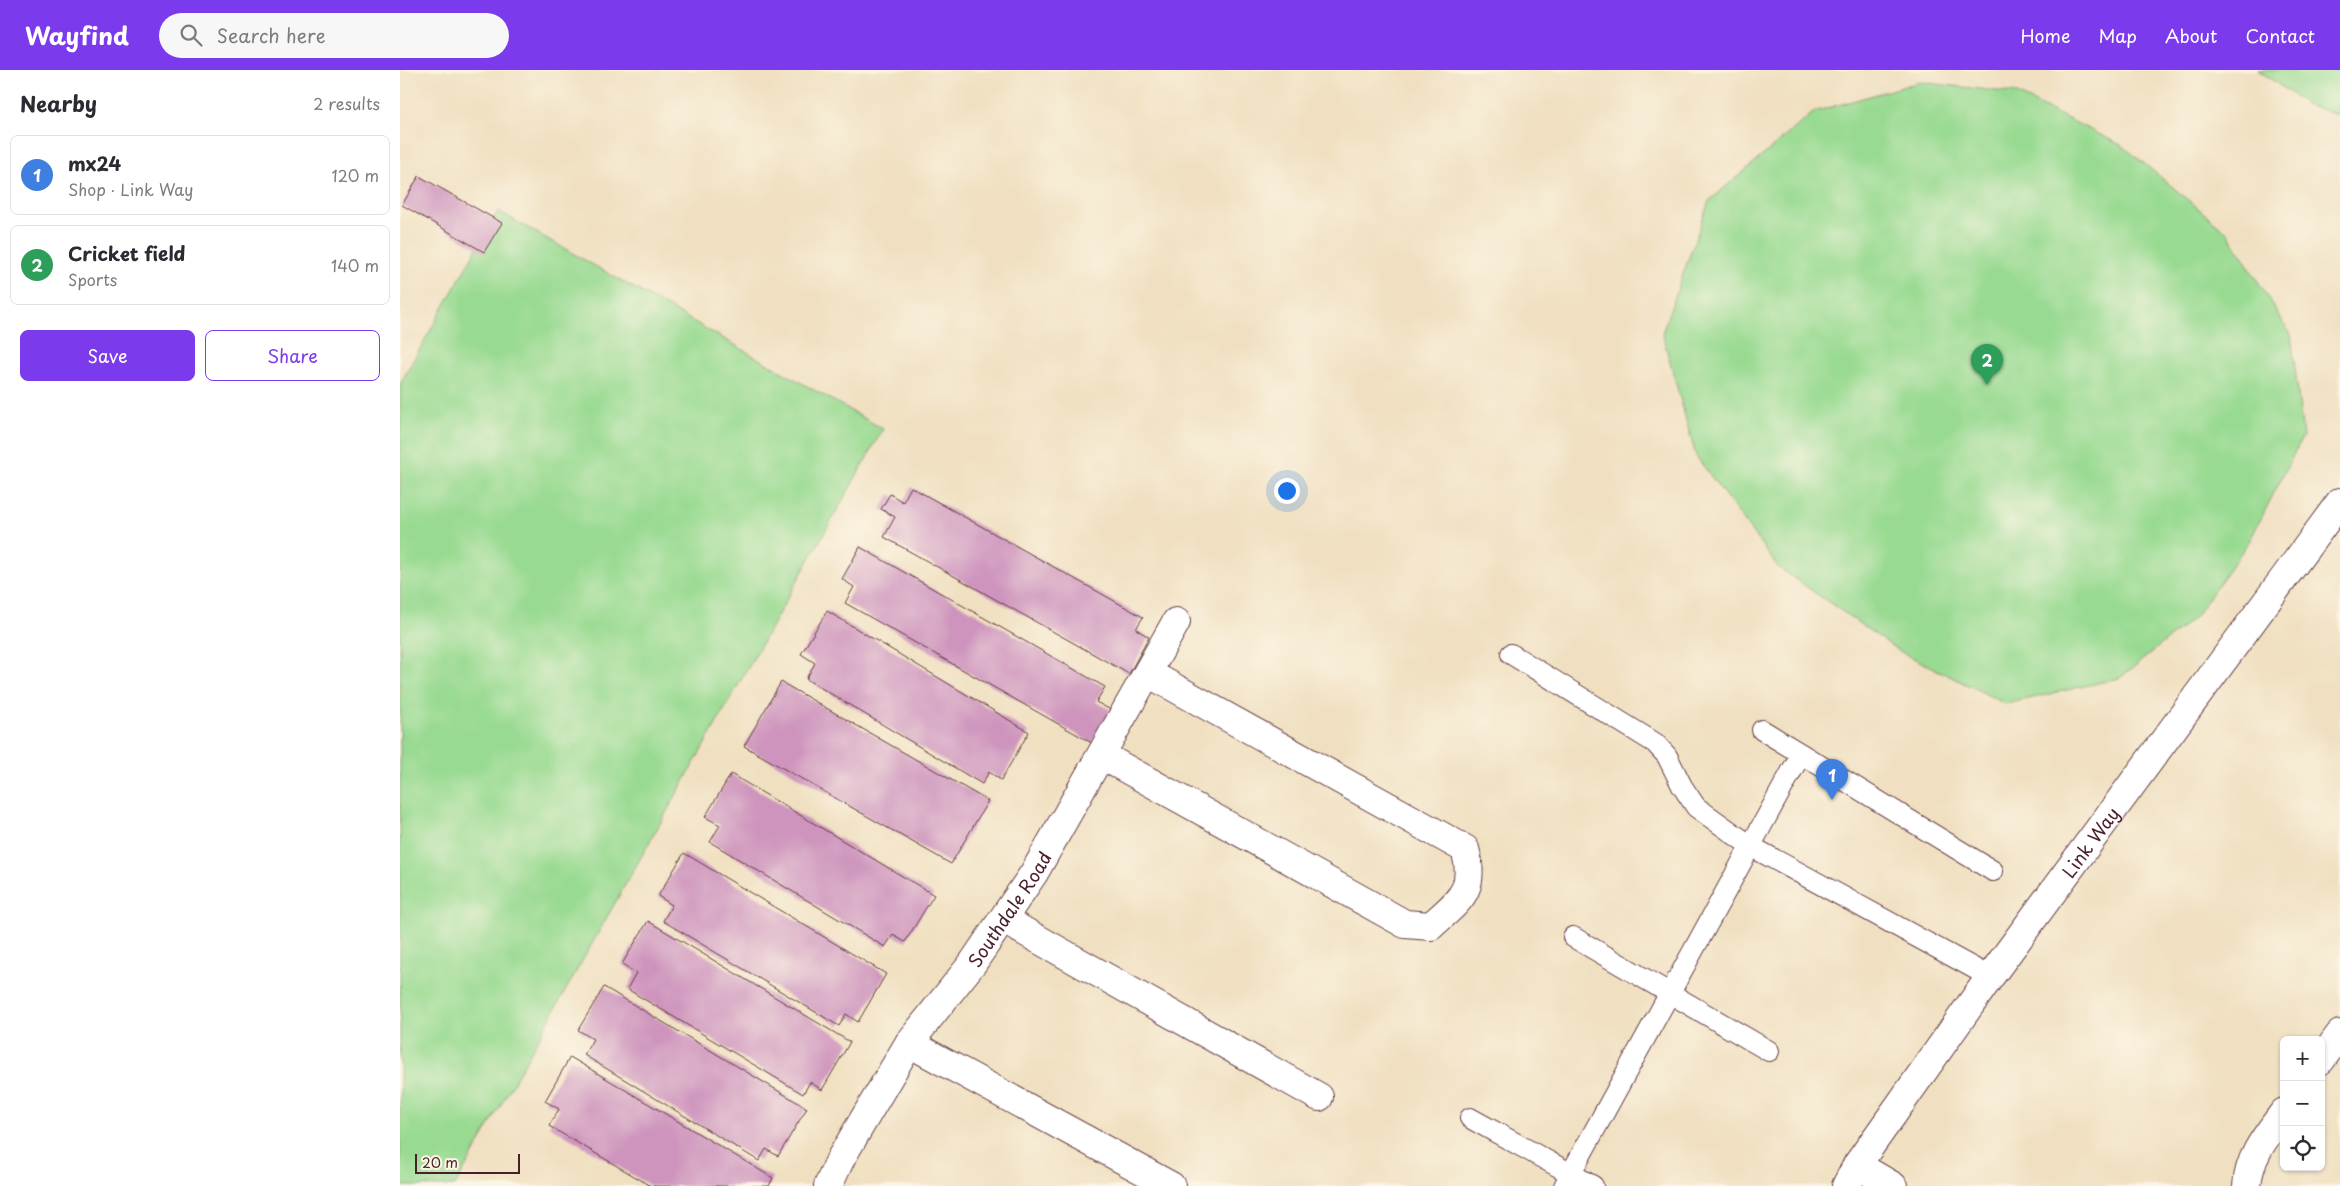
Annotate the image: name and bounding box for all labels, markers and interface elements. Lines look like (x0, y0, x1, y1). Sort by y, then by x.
search box (159, 13, 509, 58)
text: Wayfind (25, 17, 129, 53)
icon: search (177, 21, 205, 49)
text: Search here (217, 21, 325, 49)
text: Home (2020, 22, 2070, 49)
text: Map (2098, 22, 2137, 49)
text: About (2165, 22, 2217, 49)
text: Contact (2245, 22, 2315, 49)
text: Nearby (20, 87, 97, 119)
text: 2 results (313, 91, 380, 115)
text: mx24 (68, 149, 121, 177)
text: 1 (33, 163, 41, 187)
text: 120 m (332, 163, 379, 187)
text: Shop · Link Way (68, 177, 193, 201)
text: Cricket field (68, 239, 185, 267)
text: 2 (31, 253, 43, 277)
text: 140 m (331, 253, 379, 277)
text: Sports (68, 267, 117, 291)
button: Save (20, 330, 195, 381)
button: Share (205, 330, 380, 381)
pin: 2 (1971, 344, 2003, 385)
your location (1274, 478, 1300, 504)
pin: 1 (1816, 759, 1848, 800)
street label: Link Way (2054, 801, 2125, 883)
street label: Southdale Road (961, 846, 1057, 972)
map controls (2280, 1036, 2325, 1171)
button: + (2280, 1036, 2325, 1081)
button: − (2280, 1081, 2325, 1126)
button: locate (2280, 1126, 2325, 1171)
scale bar (415, 1151, 520, 1174)
text: 20 m (422, 1152, 458, 1173)

